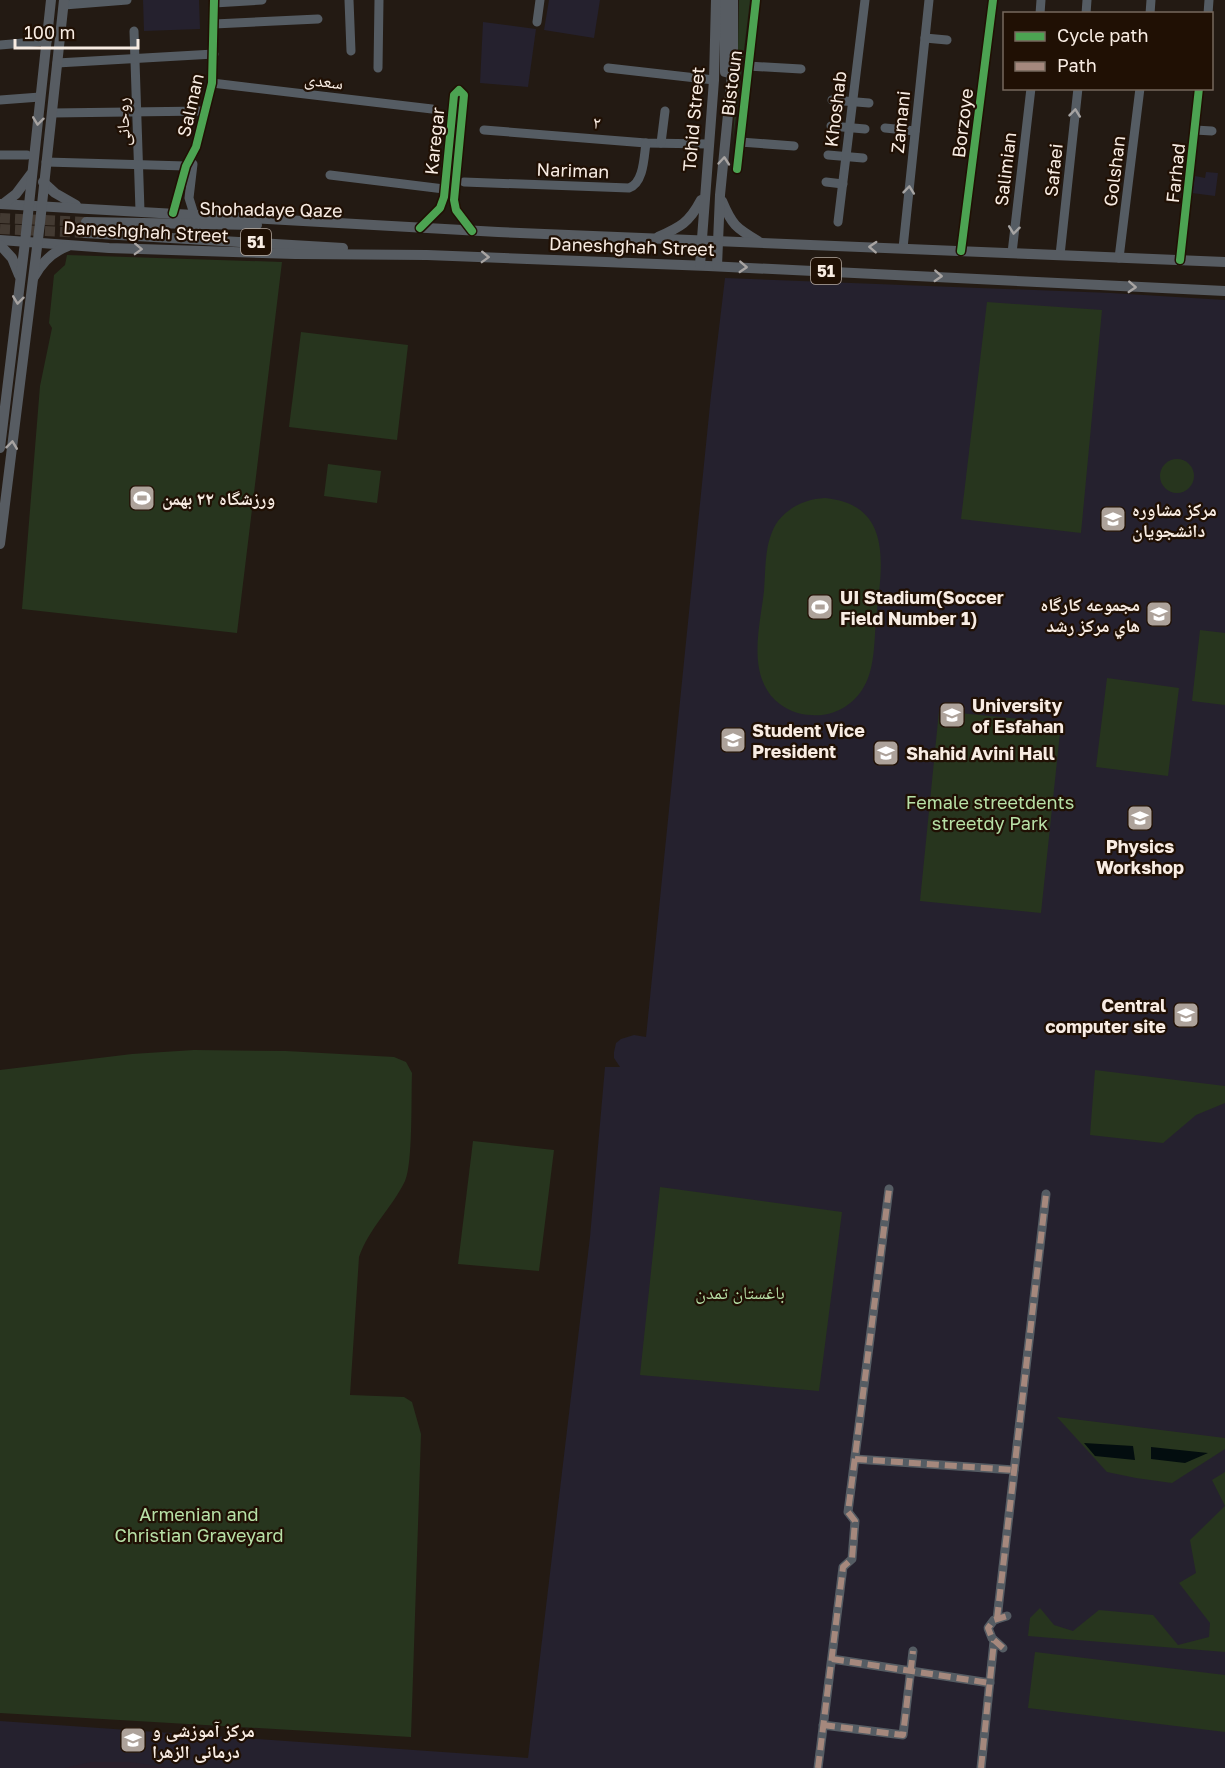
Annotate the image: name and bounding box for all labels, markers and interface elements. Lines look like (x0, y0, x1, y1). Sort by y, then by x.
scale bar (15, 12, 138, 50)
legend (1003, 12, 1213, 90)
text: 100 m (24, 21, 75, 43)
text: Cycle path (1057, 24, 1149, 46)
street label: Bistoun (716, 49, 746, 117)
text: Path (1057, 54, 1097, 76)
street label: Tohid Street (677, 66, 709, 172)
street label: سعدی (303, 67, 345, 94)
street label: Khoshab (819, 70, 851, 148)
street label: Salman (172, 71, 208, 139)
street label: Borzoye (947, 87, 977, 159)
street label: Zamani (886, 90, 914, 154)
street label: روحانی (110, 97, 135, 147)
street label: Karegar (420, 106, 448, 176)
one-way arrow (1069, 109, 1081, 118)
street label: ۲ (592, 111, 602, 133)
one-way arrow (32, 116, 44, 125)
street label: Salimian (990, 131, 1020, 207)
street label: Golshan (1099, 134, 1129, 208)
street label: Safaei (1039, 142, 1067, 198)
street label: Farhad (1161, 142, 1189, 204)
one-way arrow (717, 156, 730, 165)
street label: Nariman (536, 158, 610, 182)
one-way arrow (902, 185, 915, 194)
street label: Shohadaye Qaze (199, 197, 343, 221)
street label: Daneshghah Street (63, 216, 229, 246)
one-way arrow (1009, 225, 1021, 235)
road number: 51 (241, 229, 271, 255)
street label: Daneshghah Street (549, 232, 715, 260)
one-way arrow (868, 240, 877, 253)
one-way arrow (133, 242, 142, 255)
one-way arrow (481, 251, 490, 263)
road number: 51 (811, 258, 841, 284)
one-way arrow (738, 261, 747, 274)
one-way arrow (933, 270, 942, 283)
one-way arrow (1128, 280, 1137, 293)
one-way arrow (12, 295, 25, 304)
one-way arrow (5, 440, 18, 449)
sports icon: ورزشگاه ۲۲ بهمن (127, 483, 157, 513)
place label: ورزشگاه ۲۲ بهمن (162, 487, 275, 510)
place label: مرکز مشاوره دانشجویان (1132, 498, 1217, 542)
school or university icon: مرکز مشاوره دانشجویان (1098, 504, 1128, 534)
place label: UI Stadium(Soccer Field Number 1) (840, 586, 1004, 629)
sports icon: UI Stadium(Soccer Field Number 1) (805, 592, 835, 622)
place label: مجموعه کارگاه هاي مرکز رشد (1040, 593, 1140, 640)
school or university icon: مجموعه کارگاه هاي مرکز رشد (1144, 599, 1174, 629)
place label: University of Esfahan (972, 694, 1064, 737)
school or university icon: University of Esfahan (937, 700, 967, 730)
place label: Student Vice President (752, 719, 865, 762)
school or university icon: Student Vice President (718, 725, 748, 755)
school or university icon: Shahid Avini Hall (871, 738, 901, 768)
place label: Shahid Avini Hall (906, 742, 1055, 764)
park label: Female streetdents streetdy Park (906, 791, 1074, 834)
school or university icon: Physics Workshop (1125, 803, 1155, 833)
place label: Physics Workshop (1096, 835, 1184, 878)
place label: Central computer site (1045, 994, 1166, 1037)
school or university icon: Central computer site (1171, 1000, 1201, 1030)
park label: باغستان تمدن (695, 1281, 785, 1304)
park label: Armenian and Christian Graveyard (114, 1503, 284, 1546)
place label: مرکز آموزشی و درمانی الزهرا (152, 1719, 255, 1763)
school or university icon: مرکز آموزشی و درمانی الزهرا (118, 1725, 148, 1755)

